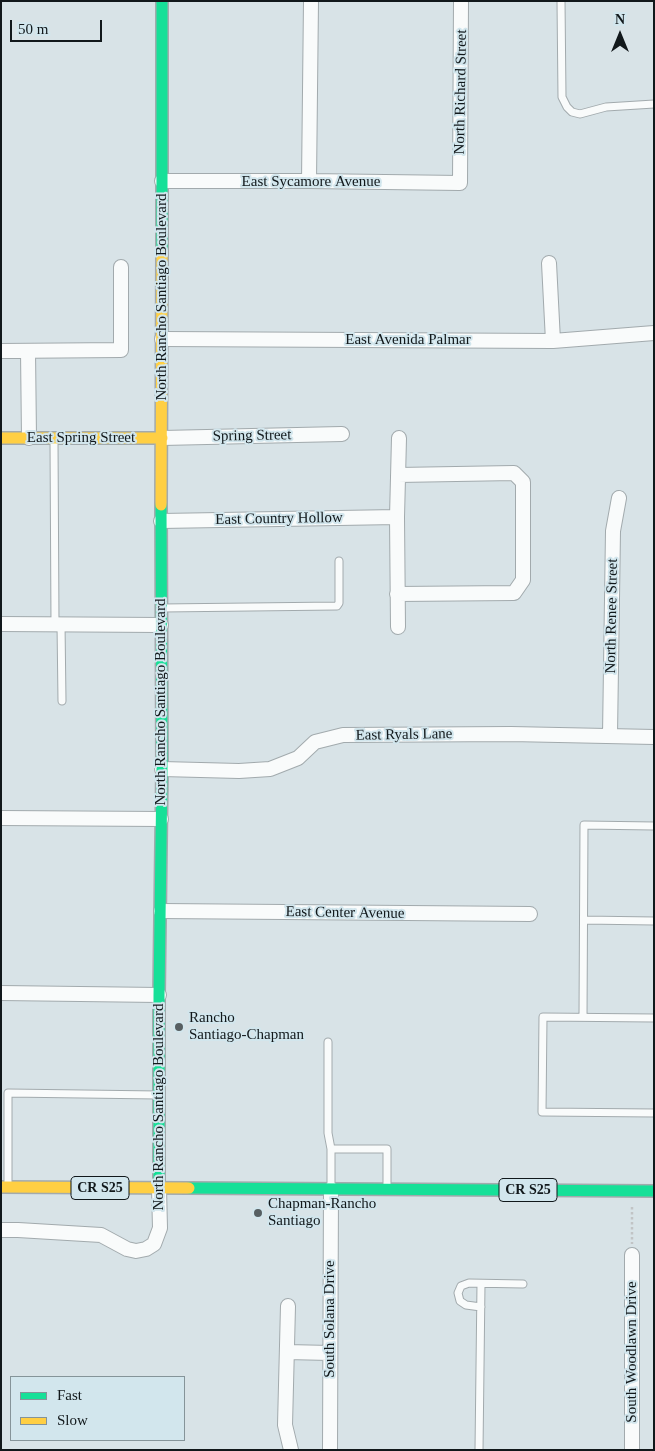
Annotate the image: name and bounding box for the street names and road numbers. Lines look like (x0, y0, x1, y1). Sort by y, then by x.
street label: North Richard Street (451, 29, 471, 155)
street label: East Sycamore Avenue (242, 173, 380, 191)
street label: North Rancho Santiago Boulevard (153, 193, 171, 401)
street label: East Avenida Palmar (345, 331, 471, 349)
street label: Spring Street (212, 426, 292, 446)
street label: East Spring Street (27, 429, 135, 447)
street label: East Country Hollow (215, 509, 343, 529)
street label: North Renee Street (602, 558, 622, 674)
street label: North Rancho Santiago Boulevard (152, 598, 170, 806)
street label: East Ryals Lane (355, 725, 453, 745)
street label: East Center Avenue (285, 903, 405, 923)
street label: North Rancho Santiago Boulevard (150, 1003, 168, 1211)
road number: CR S25 (71, 1176, 129, 1200)
road number: CR S25 (499, 1178, 557, 1202)
street label: South Solana Drive (321, 1260, 339, 1378)
street label: South Woodlawn Drive (623, 1281, 641, 1423)

